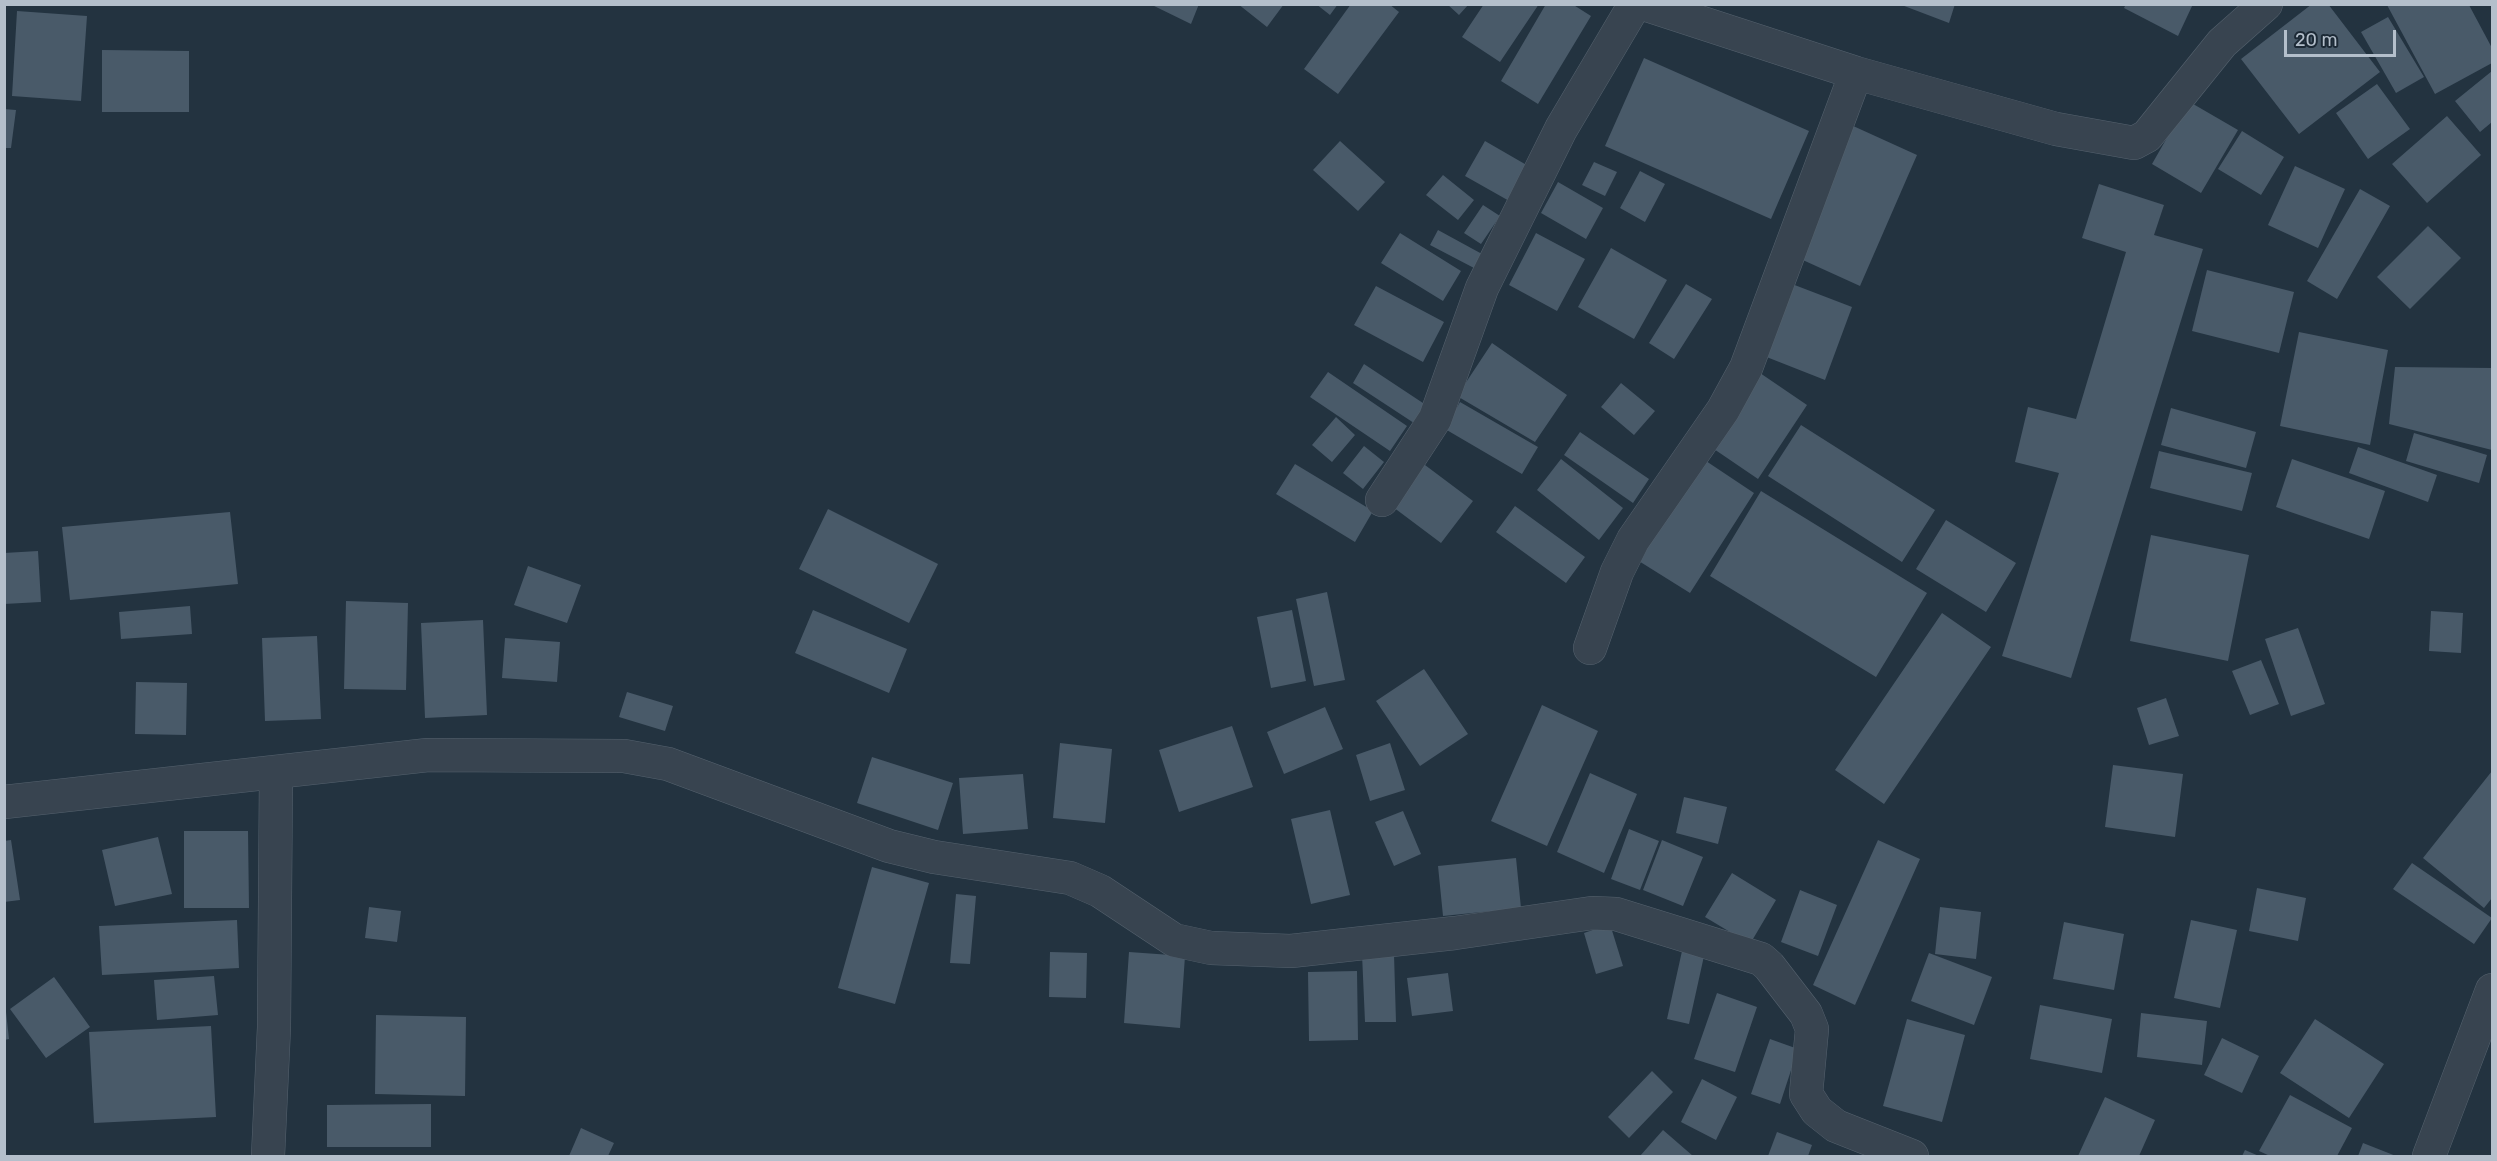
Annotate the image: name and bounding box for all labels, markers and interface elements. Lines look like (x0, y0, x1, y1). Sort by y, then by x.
scale bar (2287, 18, 2400, 56)
text: 20 m (2295, 29, 2337, 51)

